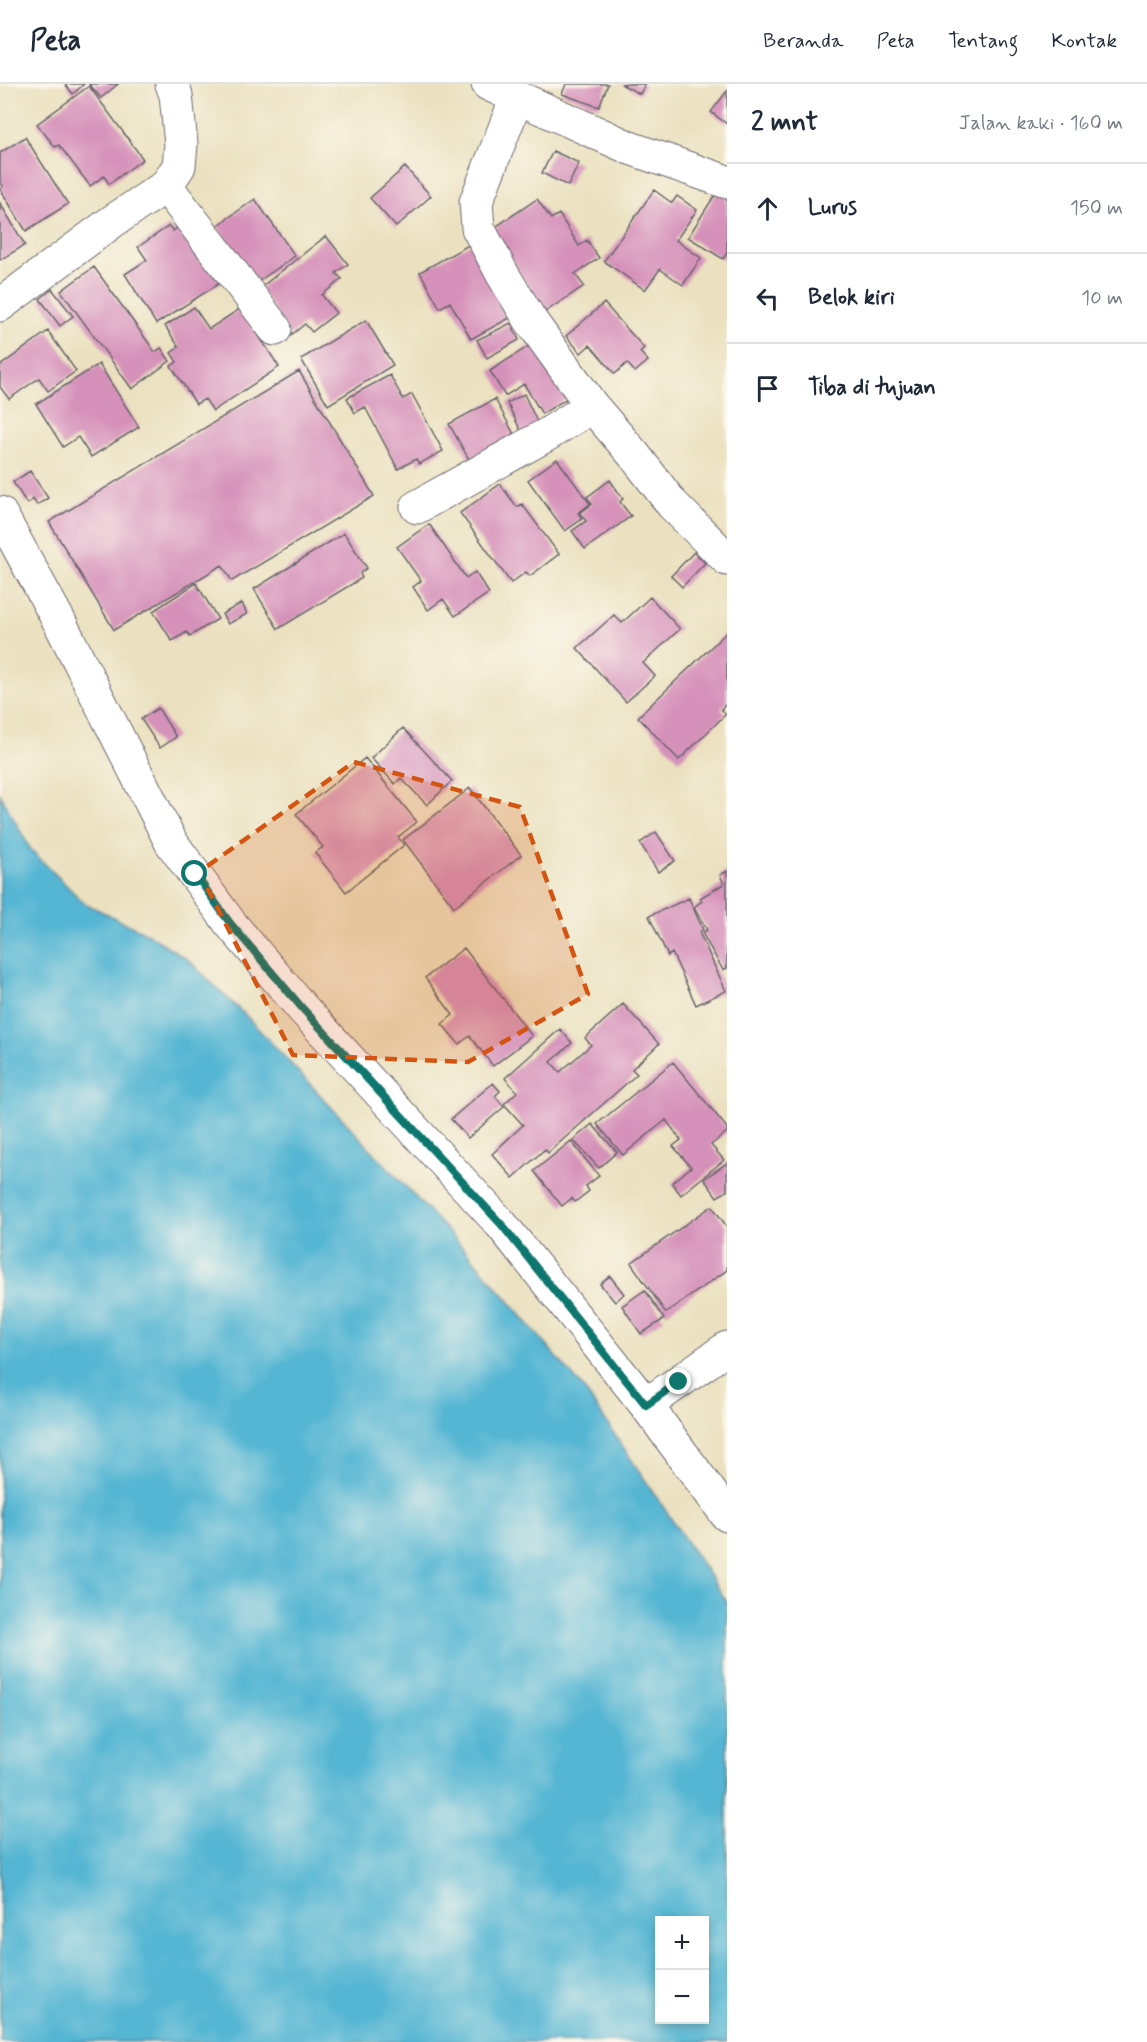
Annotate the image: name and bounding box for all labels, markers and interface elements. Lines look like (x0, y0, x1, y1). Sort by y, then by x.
text: Peta (30, 23, 81, 60)
text: Beranda (763, 27, 844, 55)
text: Peta (877, 27, 915, 55)
text: Tentang (948, 27, 1018, 55)
text: Kontak (1051, 27, 1117, 55)
text: 2 mnt (751, 106, 818, 140)
text: Jalan kaki · 160 m (959, 110, 1123, 137)
icon: ahead (751, 192, 784, 225)
text: Lurus (808, 194, 857, 222)
text: 150 m (1070, 195, 1123, 222)
icon: left (751, 282, 784, 315)
text: Belok kiri (808, 284, 895, 312)
text: 10 m (1081, 285, 1123, 312)
icon: arrive (751, 372, 784, 405)
text: Tiba di tujuan (808, 374, 936, 402)
route start (181, 860, 207, 886)
route end (665, 1368, 691, 1394)
map controls (655, 1916, 709, 2024)
button: + (655, 1916, 709, 1970)
button: − (655, 1970, 709, 2024)

